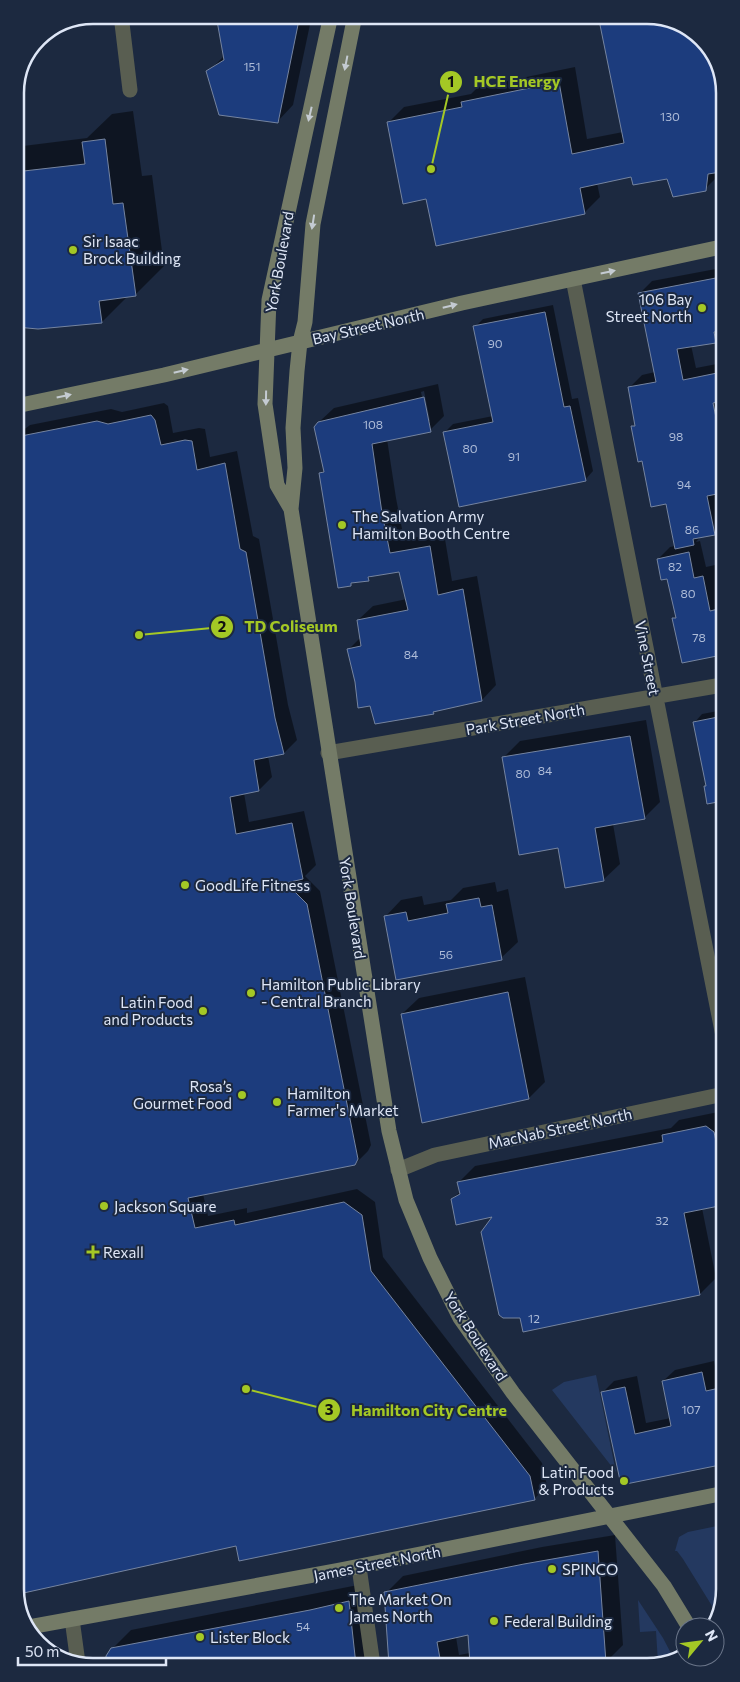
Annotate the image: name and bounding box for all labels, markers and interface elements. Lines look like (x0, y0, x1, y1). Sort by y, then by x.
one-way arrow (342, 55, 350, 71)
house number: 151 (243, 59, 261, 73)
callout: HCE Energy (439, 66, 571, 97)
text: HCE Energy (474, 71, 561, 90)
text: 1 (448, 72, 454, 90)
one-way arrow (305, 106, 313, 122)
house number: 130 (660, 109, 680, 123)
street label: York Boulevard (261, 210, 297, 314)
one-way arrow (309, 214, 317, 230)
place label: Sir Isaac Brock Building (83, 232, 181, 267)
marker: Sir Isaac Brock Building (67, 244, 79, 256)
one-way arrow (601, 267, 617, 275)
place label: 106 Bay Street North (606, 290, 692, 325)
one-way arrow (442, 302, 457, 310)
marker: 106 Bay Street North (696, 302, 708, 314)
street label: Bay Street North (310, 304, 426, 348)
house number: 90 (487, 336, 503, 350)
one-way arrow (173, 367, 188, 375)
one-way arrow (262, 390, 270, 406)
one-way arrow (56, 392, 71, 400)
house number: 108 (363, 417, 383, 431)
house number: 98 (669, 429, 683, 443)
house number: 80 (462, 441, 478, 455)
house number: 91 (508, 449, 520, 463)
house number: 94 (677, 477, 691, 491)
place label: The Salvation Army Hamilton Booth Centre (352, 507, 510, 542)
marker: The Salvation Army Hamilton Booth Centre (336, 519, 348, 531)
house number: 86 (685, 522, 699, 536)
house number: 82 (668, 559, 682, 573)
house number: 80 (680, 586, 696, 600)
callout: TD Coliseum (209, 611, 347, 642)
text: TD Coliseum (244, 616, 338, 635)
text: 2 (218, 617, 226, 635)
street label: Vine Street (632, 619, 664, 697)
house number: 78 (692, 630, 706, 644)
house number: 84 (404, 647, 418, 661)
street label: Park Street North (464, 700, 586, 738)
house number: 84 (538, 763, 552, 777)
house number: 80 (515, 766, 531, 780)
street label: York Boulevard (336, 856, 370, 960)
place label: GoodLife Fitness (195, 876, 310, 894)
marker: GoodLife Fitness (179, 879, 191, 891)
house number: 56 (439, 947, 453, 961)
place label: Hamilton Public Library - Central Branch (261, 975, 421, 1010)
marker: Hamilton Public Library - Central Branch (245, 987, 257, 999)
place label: Latin Food and Products (103, 993, 193, 1028)
marker: Latin Food and Products (197, 1005, 209, 1017)
place label: Rosa’s Gourmet Food (133, 1077, 232, 1112)
place label: Hamilton Farmer's Market (287, 1084, 399, 1119)
marker: Rosa’s Gourmet Food (236, 1089, 248, 1101)
marker: Hamilton Farmer's Market (271, 1096, 283, 1108)
street label: MacNab Street North (486, 1104, 634, 1152)
place label: Jackson Square (114, 1197, 217, 1215)
marker: Jackson Square (98, 1200, 110, 1212)
house number: 32 (655, 1213, 669, 1227)
place label: Rexall (103, 1243, 144, 1261)
marker: Rexall (87, 1246, 99, 1258)
street label: York Boulevard (440, 1288, 512, 1384)
house number: 12 (528, 1311, 540, 1325)
callout: Hamilton City Centre (316, 1395, 517, 1426)
text: 3 (325, 1400, 334, 1418)
text: Hamilton City Centre (351, 1400, 507, 1419)
house number: 107 (681, 1402, 701, 1416)
place label: Latin Food & Products (539, 1463, 614, 1498)
marker: Latin Food & Products (618, 1475, 630, 1487)
street label: James Street North (312, 1542, 442, 1584)
place label: SPINCO (562, 1560, 618, 1578)
marker: SPINCO (546, 1563, 558, 1575)
place label: The Market On James North (349, 1590, 452, 1625)
marker: The Market On James North (333, 1602, 345, 1614)
place label: Federal Building (504, 1612, 612, 1630)
marker: Federal Building (488, 1615, 500, 1627)
north arrow (675, 1617, 725, 1667)
house number: 54 (296, 1619, 310, 1633)
text: N (702, 1627, 722, 1644)
place label: Lister Block (210, 1628, 290, 1646)
marker: Lister Block (194, 1631, 206, 1643)
scale bar (18, 1634, 165, 1666)
text: 50 m (25, 1642, 59, 1660)

